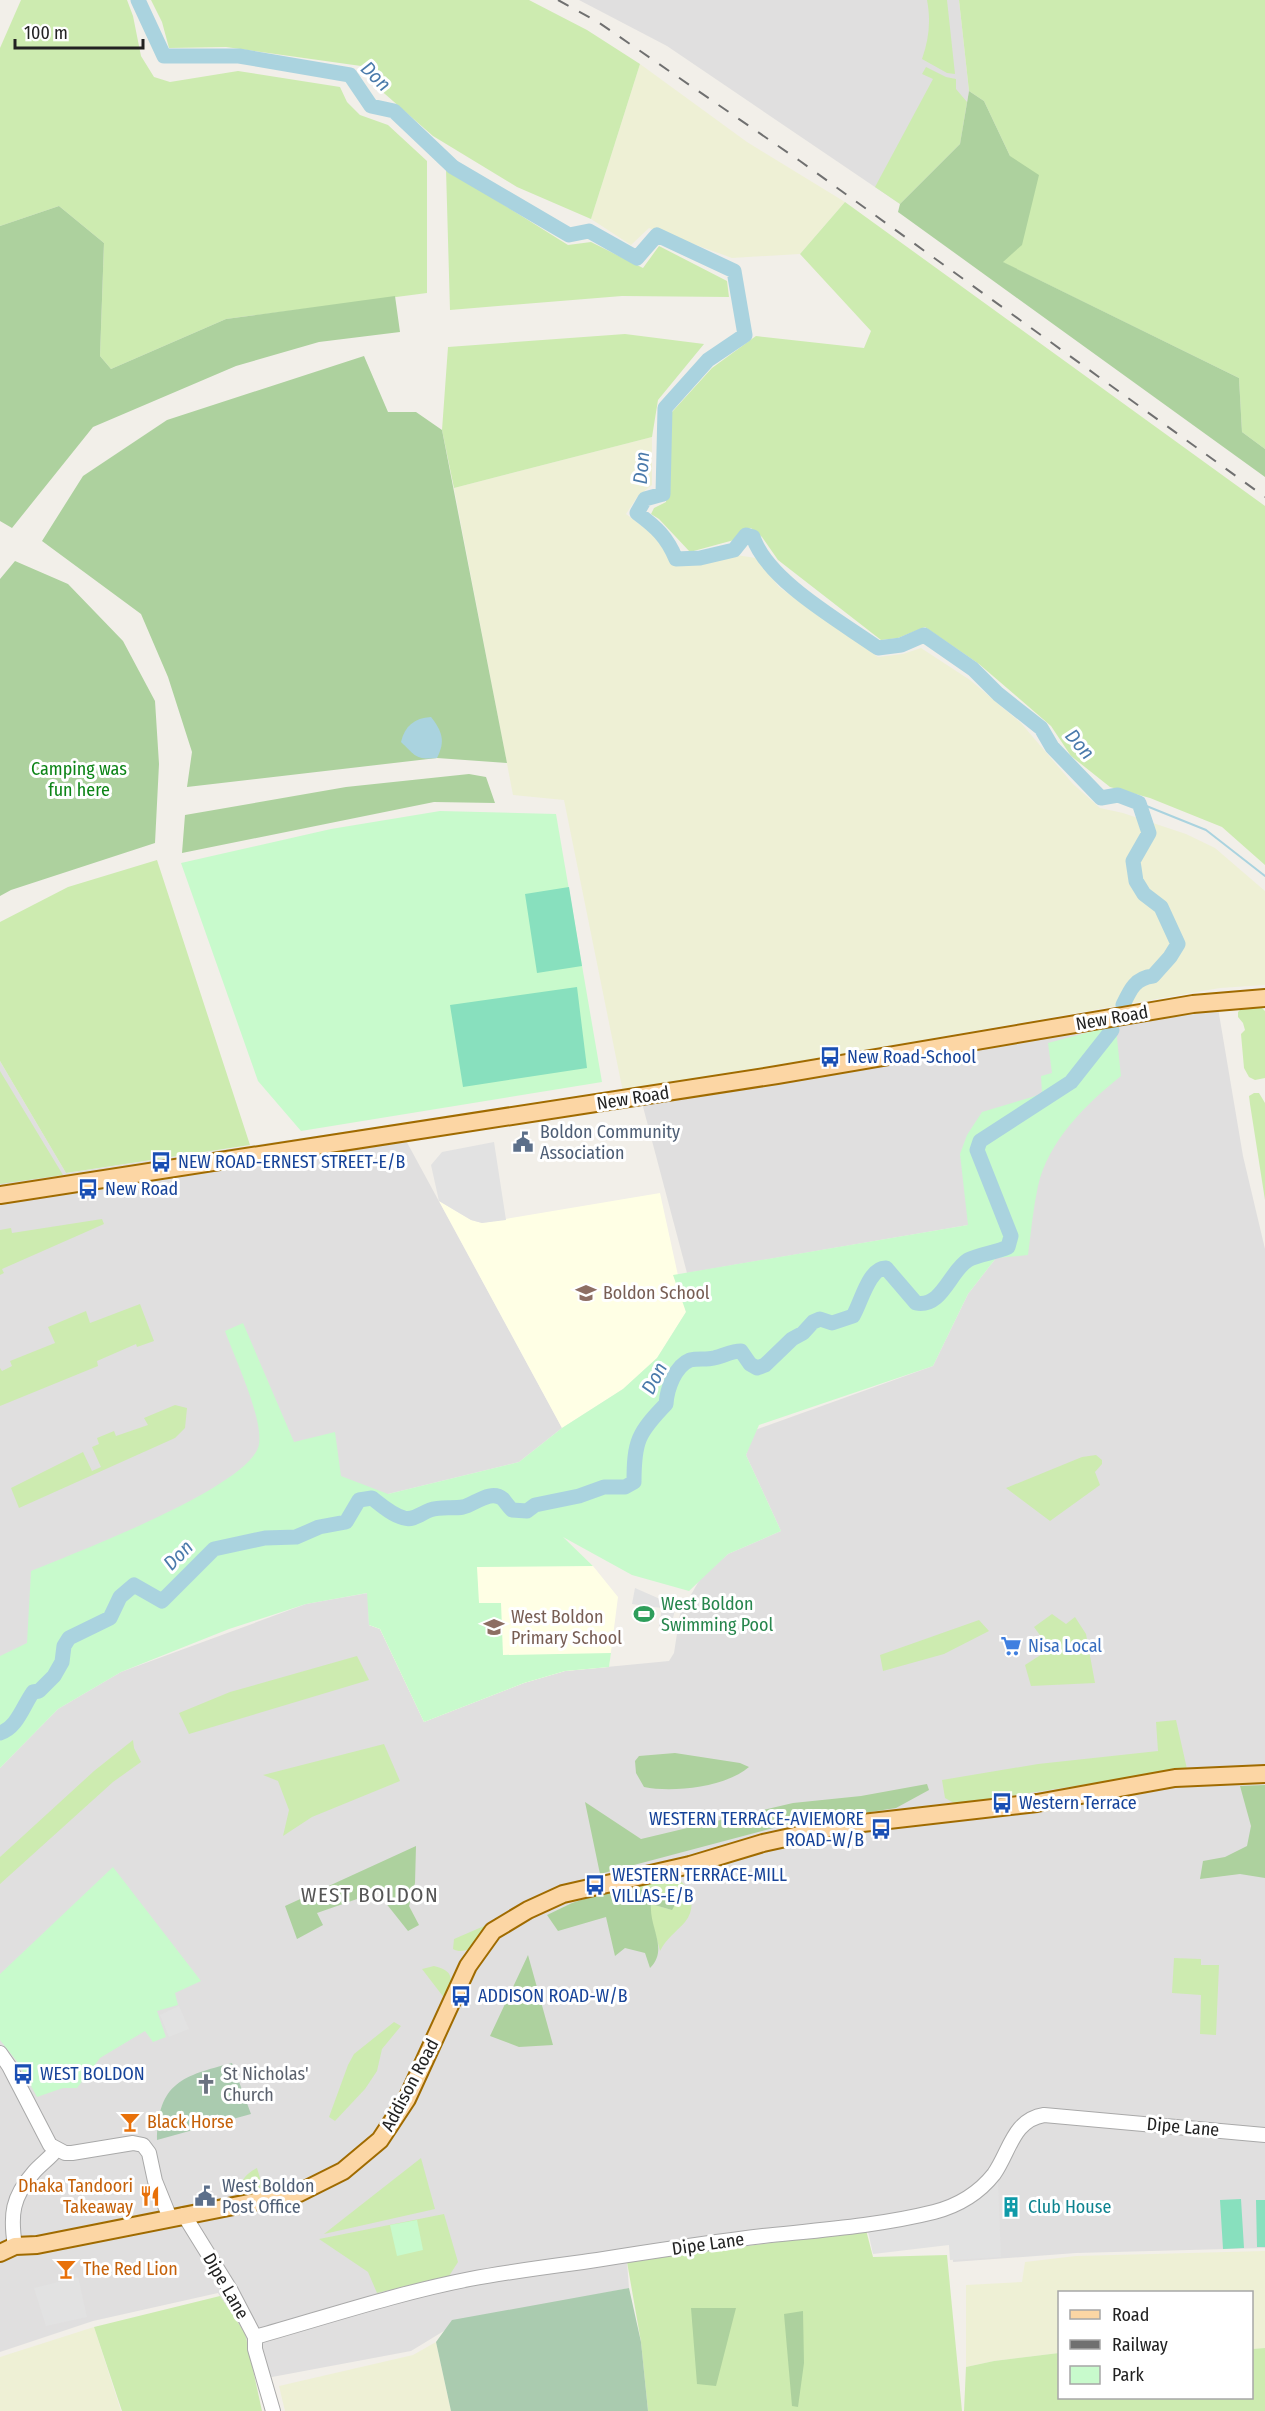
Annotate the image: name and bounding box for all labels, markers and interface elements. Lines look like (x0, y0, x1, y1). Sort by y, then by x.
scale bar (15, 12, 142, 50)
text: 100 m (24, 22, 68, 44)
water label: Don (356, 56, 396, 96)
water label: Don (628, 451, 654, 485)
water label: Don (1060, 724, 1100, 764)
park label: Camping was fun here (31, 758, 127, 801)
street label: New Road (1074, 1001, 1150, 1035)
bus stop icon: New Road-School (818, 1045, 842, 1069)
place label: New Road-School (847, 1046, 976, 1068)
street label: New Road (595, 1081, 671, 1115)
place label: Boldon Community Association (540, 1121, 680, 1164)
public building icon: Boldon Community Association (511, 1130, 535, 1154)
bus stop icon: NEW ROAD-ERNEST STREET-E/B (149, 1150, 173, 1174)
place label: NEW ROAD-ERNEST STREET-E/B (178, 1151, 405, 1173)
bus stop icon: New Road (76, 1177, 100, 1201)
place label: New Road (105, 1178, 178, 1200)
school or university icon: Boldon School (574, 1281, 598, 1305)
place label: Boldon School (603, 1282, 710, 1304)
water label: Don (636, 1358, 672, 1398)
water label: Don (158, 1535, 198, 1575)
place label: West Boldon Swimming Pool (661, 1593, 773, 1636)
sports icon: West Boldon Swimming Pool (632, 1602, 656, 1626)
place label: West Boldon Primary School (511, 1606, 622, 1649)
school or university icon: West Boldon Primary School (482, 1615, 506, 1639)
supermarket icon: Nisa Local (999, 1634, 1023, 1658)
place label: Nisa Local (1028, 1635, 1102, 1657)
bus stop icon: Western Terrace (990, 1791, 1014, 1815)
place label: Western Terrace (1019, 1792, 1137, 1814)
place label: WESTERN TERRACE-AVIEMORE ROAD-W/B (649, 1808, 864, 1851)
bus stop icon: WESTERN TERRACE-AVIEMORE ROAD-W/B (869, 1817, 893, 1841)
place label: WESTERN TERRACE-MILL VILLAS-E/B (612, 1864, 787, 1907)
bus stop icon: WESTERN TERRACE-MILL VILLAS-E/B (583, 1873, 607, 1897)
district label: WEST BOLDON (301, 1882, 439, 1908)
bus stop icon: ADDISON ROAD-W/B (449, 1984, 473, 2008)
place label: ADDISON ROAD-W/B (478, 1985, 628, 2007)
street label: Addison Road (376, 2035, 444, 2135)
bus stop icon: WEST BOLDON (11, 2062, 35, 2086)
place label: WEST BOLDON (40, 2063, 145, 2085)
place label: St Nicholas' Church (223, 2063, 309, 2106)
church icon: St Nicholas' Church (194, 2072, 218, 2096)
bar icon: Black Horse (118, 2110, 142, 2134)
place label: Black Horse (147, 2111, 234, 2133)
street label: Dipe Lane (1146, 2113, 1220, 2141)
place label: Dhaka Tandoori Takeaway (18, 2175, 133, 2218)
place label: West Boldon Post Office (222, 2175, 315, 2218)
restaurant icon: Dhaka Tandoori Takeaway (138, 2184, 162, 2208)
public building icon: West Boldon Post Office (193, 2184, 217, 2208)
building icon: Club House (999, 2195, 1023, 2219)
place label: Club House (1028, 2196, 1111, 2218)
street label: Dipe Lane (670, 2228, 746, 2260)
street label: Dipe Lane (198, 2249, 254, 2323)
bar icon: The Red Lion (54, 2257, 78, 2281)
place label: The Red Lion (83, 2258, 178, 2280)
legend (1058, 2291, 1253, 2399)
text: Road (1112, 2304, 1149, 2326)
text: Railway (1112, 2334, 1168, 2356)
text: Park (1112, 2364, 1145, 2386)

